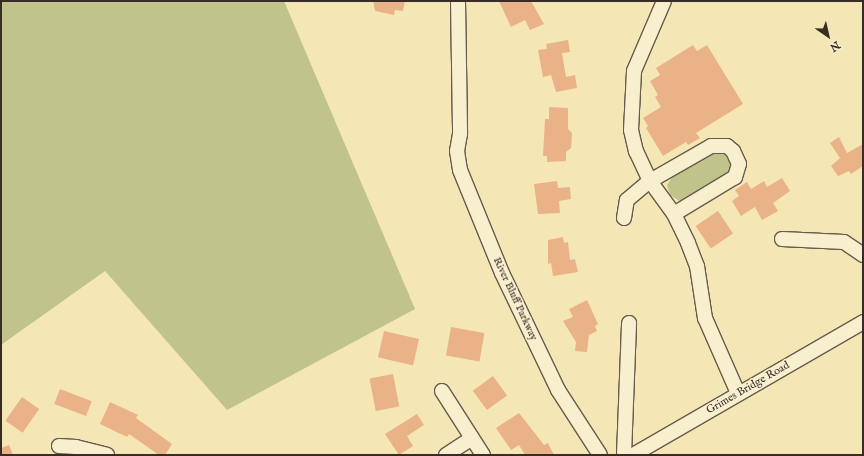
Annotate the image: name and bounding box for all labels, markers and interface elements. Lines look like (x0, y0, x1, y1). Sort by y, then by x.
north arrow (808, 16, 848, 56)
text: N (827, 37, 843, 54)
street label: River Bluff Parkway (490, 255, 540, 343)
street label: Grimes Bridge Road (704, 359, 792, 417)

